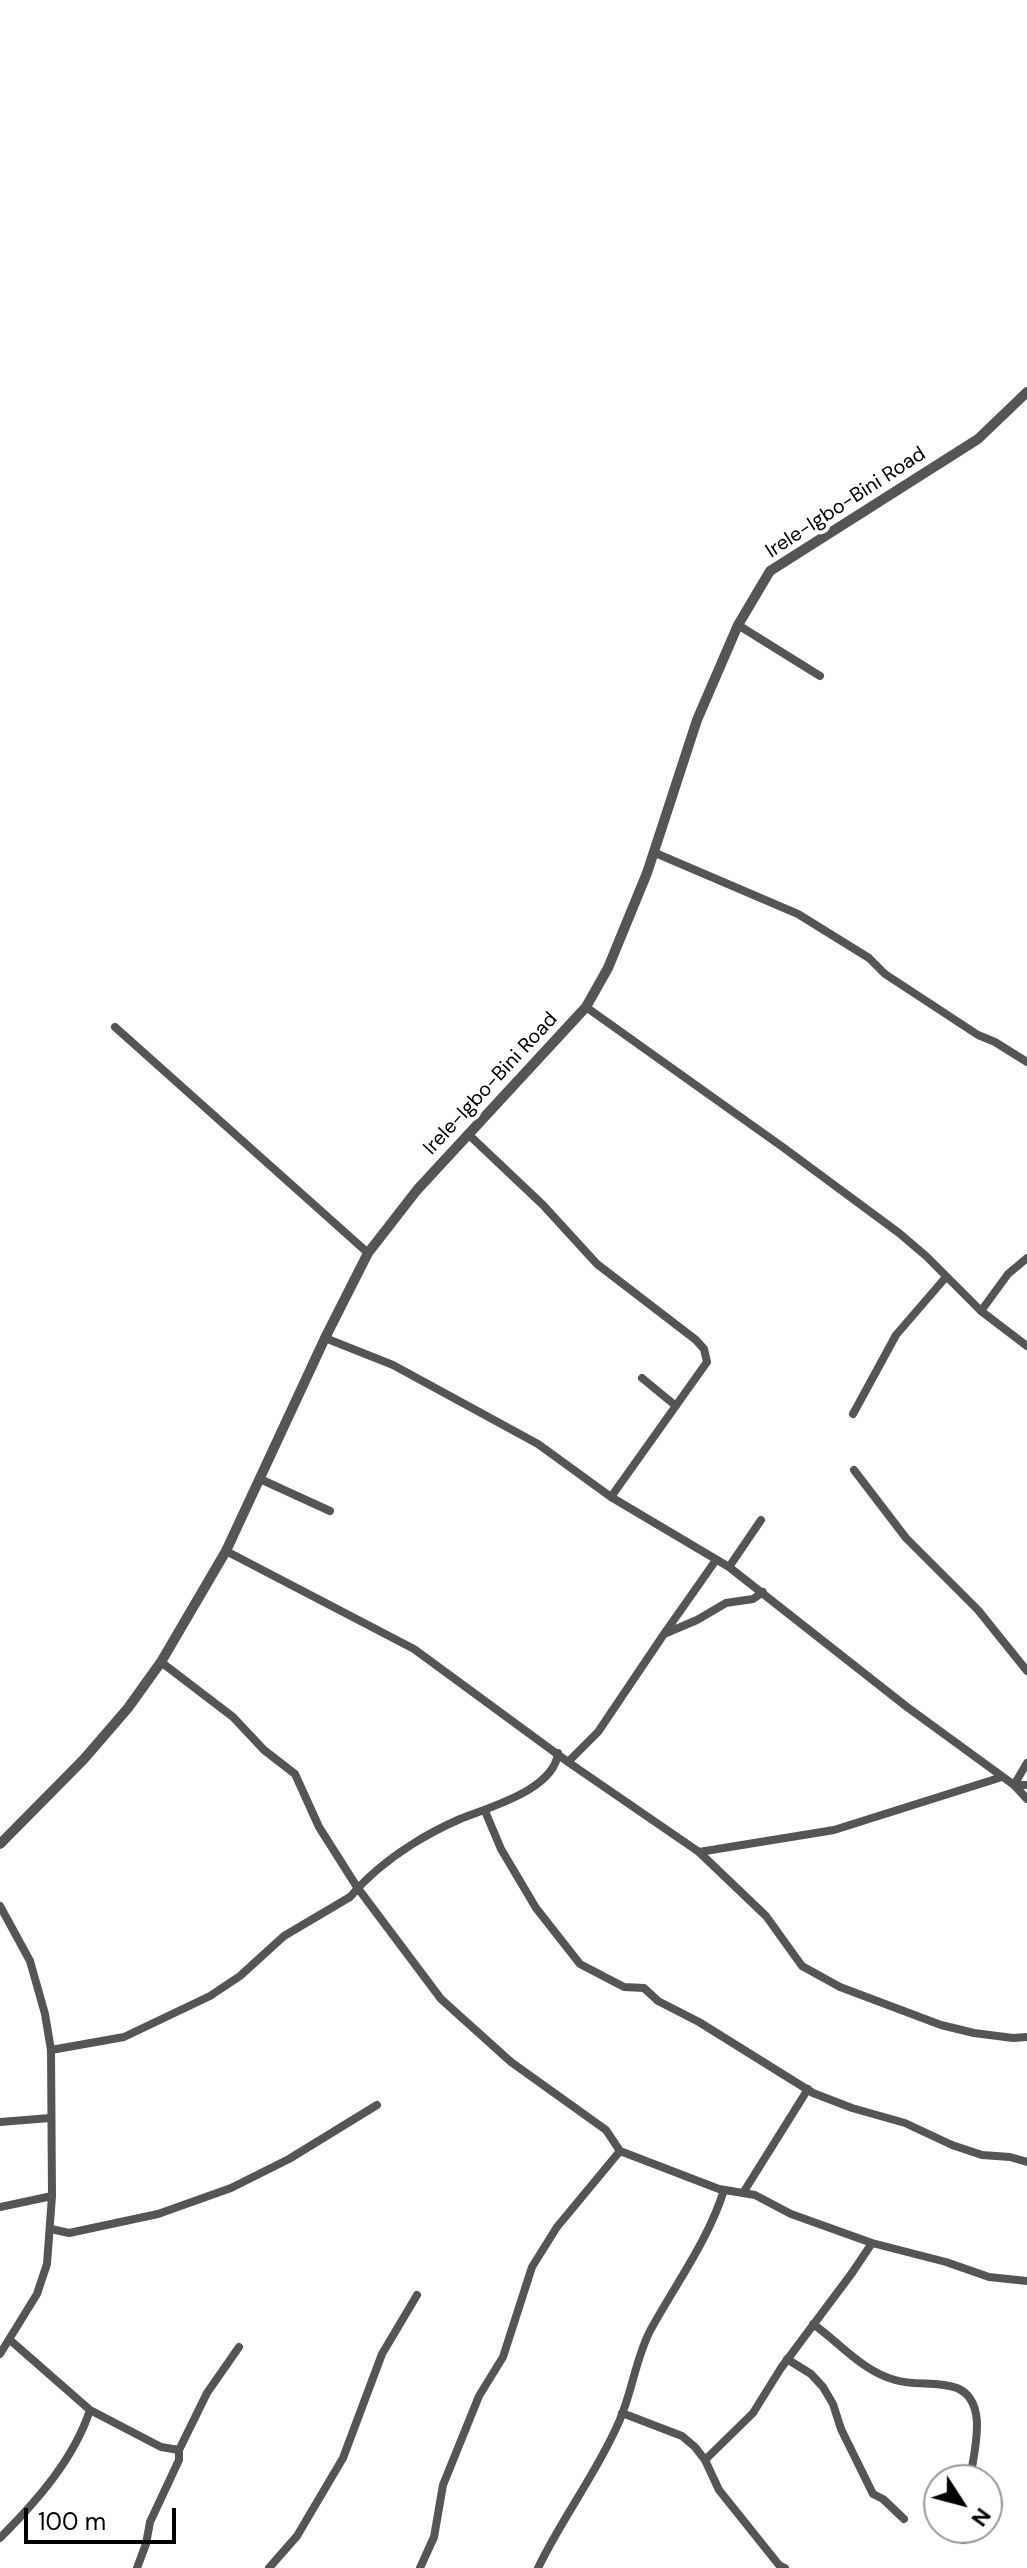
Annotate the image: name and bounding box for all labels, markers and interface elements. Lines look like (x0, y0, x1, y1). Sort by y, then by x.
street label: Irele-Igbo-Bini Road (762, 442, 930, 564)
street label: Irele-Igbo-Bini Road (419, 1008, 563, 1160)
north arrow (923, 2464, 1003, 2544)
scale bar (28, 2492, 180, 2542)
text: N (965, 2502, 998, 2532)
text: 100 m (38, 2506, 106, 2537)

